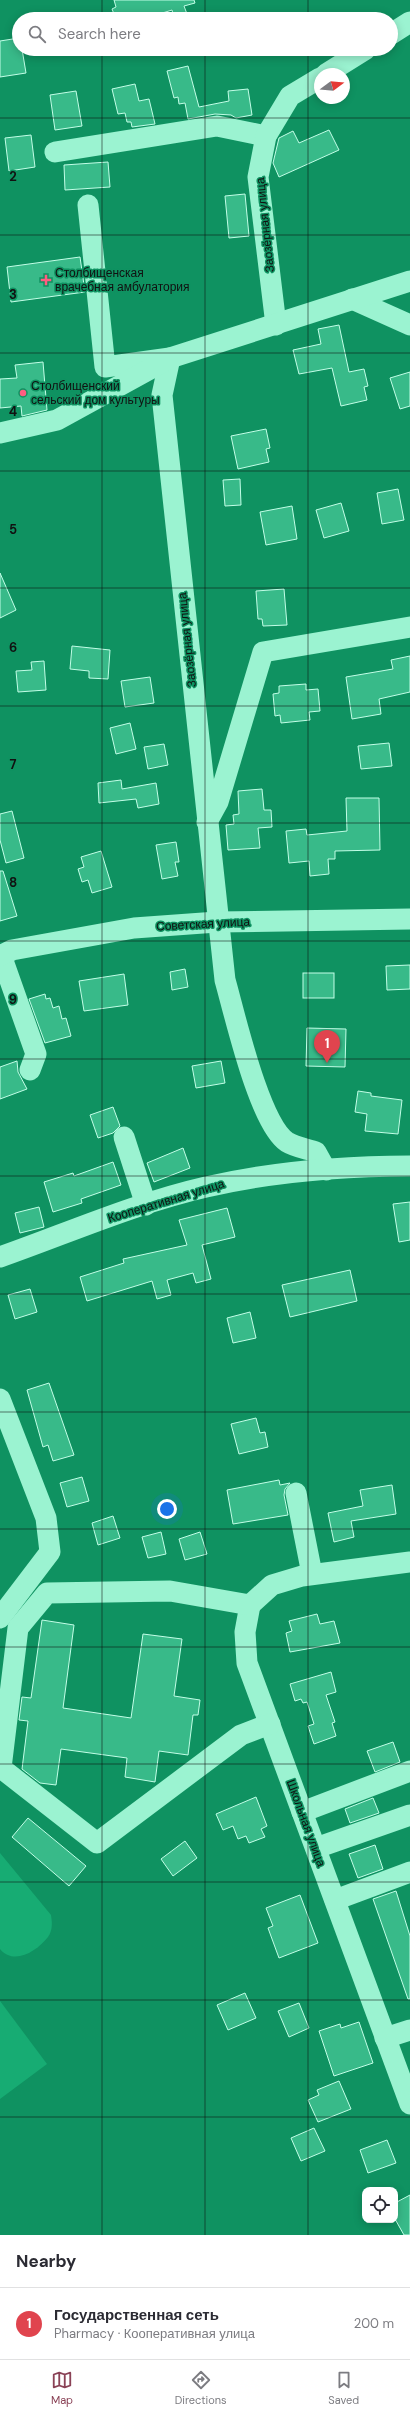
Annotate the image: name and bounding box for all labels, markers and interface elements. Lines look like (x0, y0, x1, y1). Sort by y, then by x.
search box (12, 12, 398, 56)
icon: search (26, 23, 48, 45)
text: Search here (58, 24, 141, 44)
north arrow (314, 68, 350, 104)
text: 2 (9, 168, 17, 185)
street label: Заозёрная улица (252, 176, 278, 273)
place label: Столбищенская врачебная амбулатория (55, 265, 190, 295)
marker: Столбищенская врачебная амбулатория (40, 274, 52, 286)
text: 3 (9, 286, 17, 303)
place label: Столбищенский сельский дом культуры (31, 378, 160, 408)
marker: Столбищенский сельский дом культуры (18, 388, 28, 398)
text: 4 (9, 403, 17, 420)
text: 5 (9, 521, 17, 538)
street label: Заозёрная улица (174, 591, 200, 688)
text: 6 (9, 639, 17, 656)
text: 7 (10, 756, 17, 773)
text: 8 (9, 874, 17, 891)
street label: Советская улица (156, 914, 251, 934)
text: 9 (9, 991, 17, 1008)
pin: 1 (314, 1030, 340, 1063)
street label: Кооперативная улица (106, 1176, 227, 1226)
your location (157, 1499, 177, 1519)
street label: Школьная улица (283, 1777, 329, 1869)
map controls (362, 2187, 398, 2223)
button: locate (362, 2187, 398, 2223)
text: Nearby (16, 2250, 76, 2272)
text: Государственная сеть (54, 2305, 219, 2325)
text: 1 (27, 2315, 31, 2332)
text: 200 m (354, 2315, 394, 2332)
text: Pharmacy · Кооперативная улица (54, 2325, 255, 2342)
tab: Map (51, 2369, 73, 2407)
tab: Directions (175, 2369, 227, 2407)
tab: Saved (328, 2369, 359, 2407)

